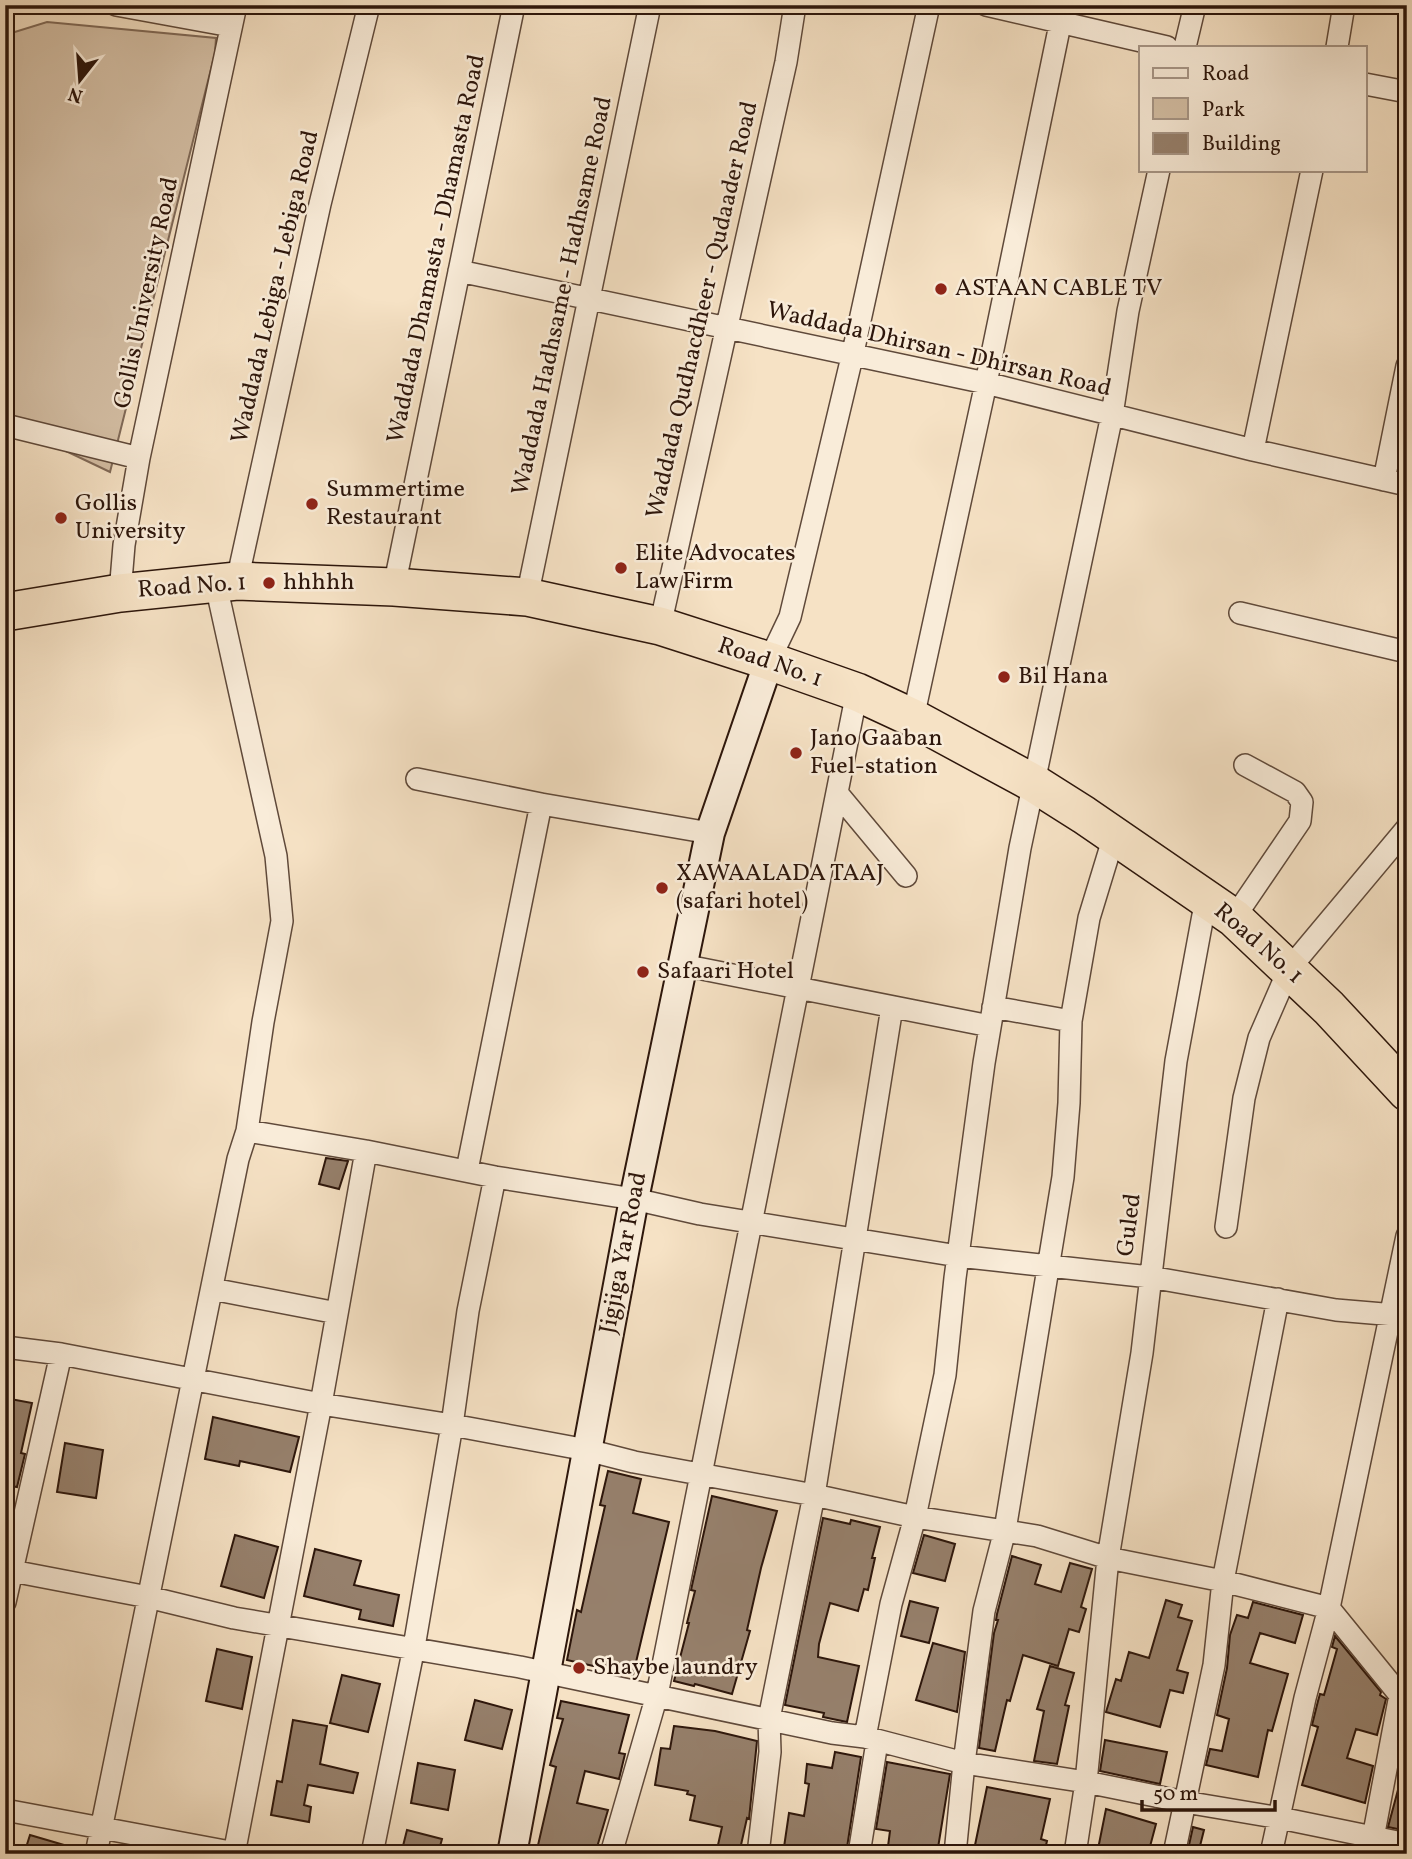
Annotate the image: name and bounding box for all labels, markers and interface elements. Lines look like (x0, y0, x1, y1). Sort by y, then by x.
north arrow (46, 46, 116, 116)
legend (1139, 46, 1366, 172)
street label: Waddada Dhamasta - Dhamasta Road (379, 52, 495, 446)
text: Road (1202, 60, 1249, 89)
text: N (65, 80, 86, 109)
street label: Waddada Hadhsame - Hadhsame Road (504, 94, 622, 498)
text: Park (1202, 96, 1245, 125)
street label: Waddada Qudhacdheer - Qudaader Road (638, 98, 768, 522)
street label: Waddada Lebiga - Lebiga Road (223, 127, 329, 447)
text: Building (1202, 130, 1281, 159)
street label: Gollis University Road (106, 174, 188, 412)
place label: ASTAAN CABLE TV (955, 272, 1162, 306)
marker: ASTAAN CABLE TV (933, 281, 949, 297)
street label: Waddada Dhirsan - Dhirsan Road (763, 294, 1115, 406)
place label: Summertime Restaurant (326, 473, 465, 535)
place label: Gollis University (75, 487, 186, 549)
marker: Summertime Restaurant (304, 496, 320, 512)
marker: Gollis University (53, 510, 69, 526)
place label: Elite Advocates Law Firm (635, 537, 796, 599)
marker: Elite Advocates Law Firm (613, 560, 629, 576)
street label: Road No. 1 (136, 566, 248, 608)
place label: hhhhh (283, 566, 355, 600)
marker: hhhhh (261, 575, 277, 591)
street label: Road No. 1 (713, 629, 827, 697)
place label: Bil Hana (1018, 660, 1108, 694)
marker: Bil Hana (996, 669, 1012, 685)
place label: Jano Gaaban Fuel-station (810, 722, 943, 784)
marker: Jano Gaaban Fuel-station (788, 745, 804, 761)
place label: XAWAALADA TAAJ (safari hotel) (676, 857, 884, 919)
marker: XAWAALADA TAAJ (safari hotel) (654, 880, 670, 896)
street label: Road No. 1 (1206, 895, 1310, 993)
place label: Safaari Hotel (657, 955, 794, 989)
marker: Safaari Hotel (635, 964, 651, 980)
street label: Jigjiga Yar Road (592, 1169, 656, 1337)
street label: Guled (1109, 1192, 1151, 1258)
place label: Shaybe laundry (593, 1651, 758, 1685)
marker: Shaybe laundry (571, 1660, 587, 1676)
scale bar (1142, 1768, 1276, 1812)
text: 50 m (1153, 1780, 1198, 1809)

